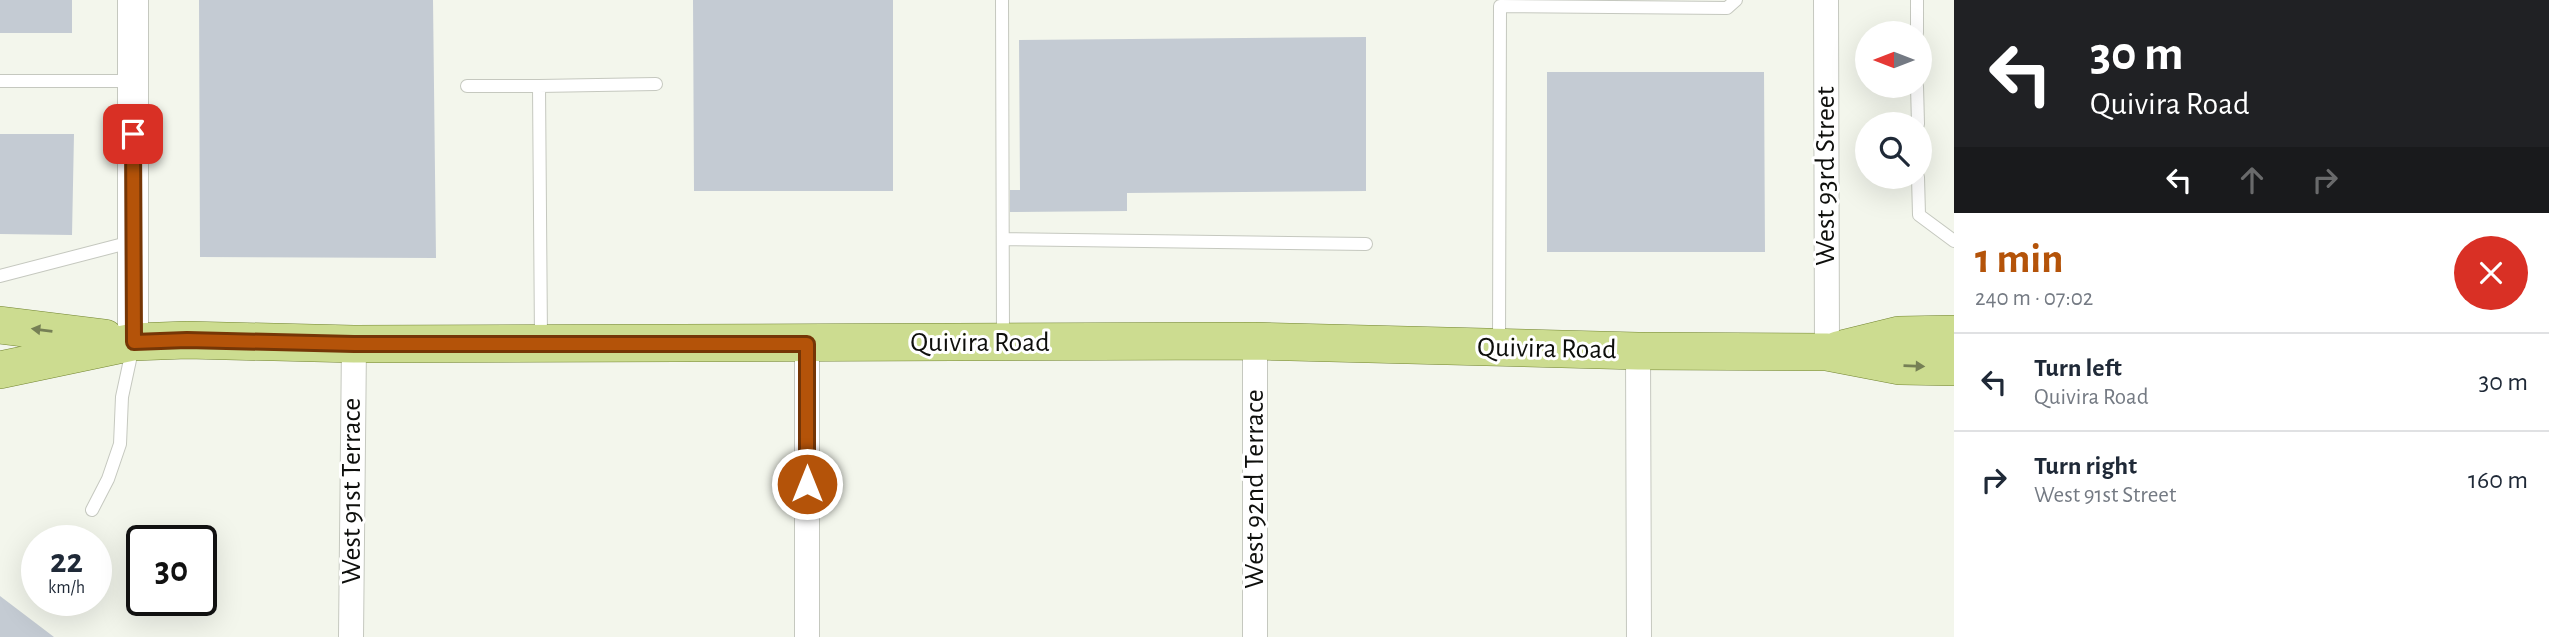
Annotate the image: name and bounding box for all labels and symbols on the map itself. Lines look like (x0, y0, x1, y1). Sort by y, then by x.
north arrow (1855, 21, 1932, 98)
street label: West 93rd Street (1812, 86, 1840, 266)
pin (103, 104, 163, 164)
one-way arrow (31, 325, 53, 336)
street label: Quivira Road (910, 329, 1050, 357)
street label: Quivira Road (1477, 334, 1617, 364)
one-way arrow (1904, 361, 1926, 372)
street label: West 92nd Terrace (1241, 389, 1269, 589)
street label: West 91st Terrace (338, 398, 366, 584)
position arrow (770, 447, 844, 521)
speed limit sign: 30 (126, 525, 217, 616)

